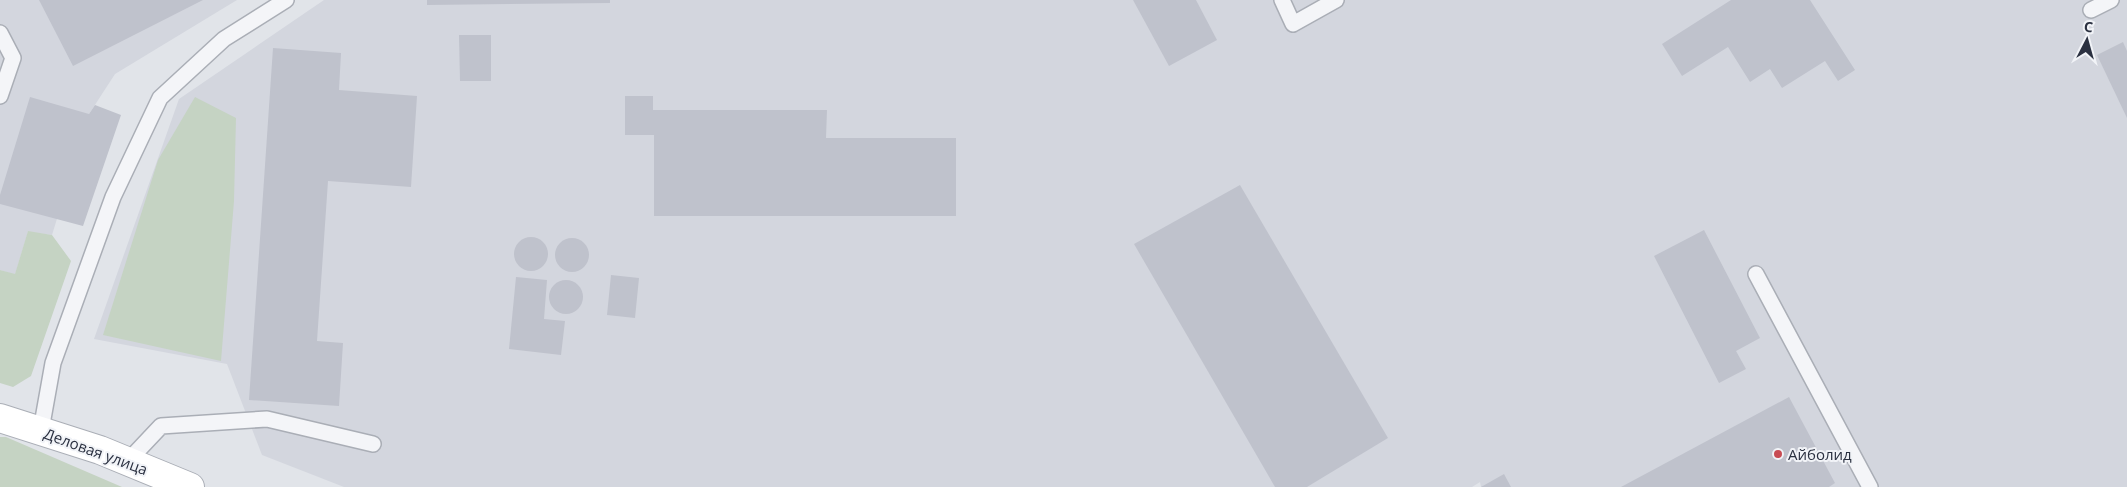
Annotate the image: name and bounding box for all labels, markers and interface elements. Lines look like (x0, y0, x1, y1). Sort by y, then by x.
north arrow (2062, 15, 2112, 65)
text: С (2083, 17, 2094, 36)
street label: Деловая улица (41, 423, 151, 479)
place label: Айболид (1788, 444, 1852, 464)
marker: Айболид (1772, 448, 1784, 460)

